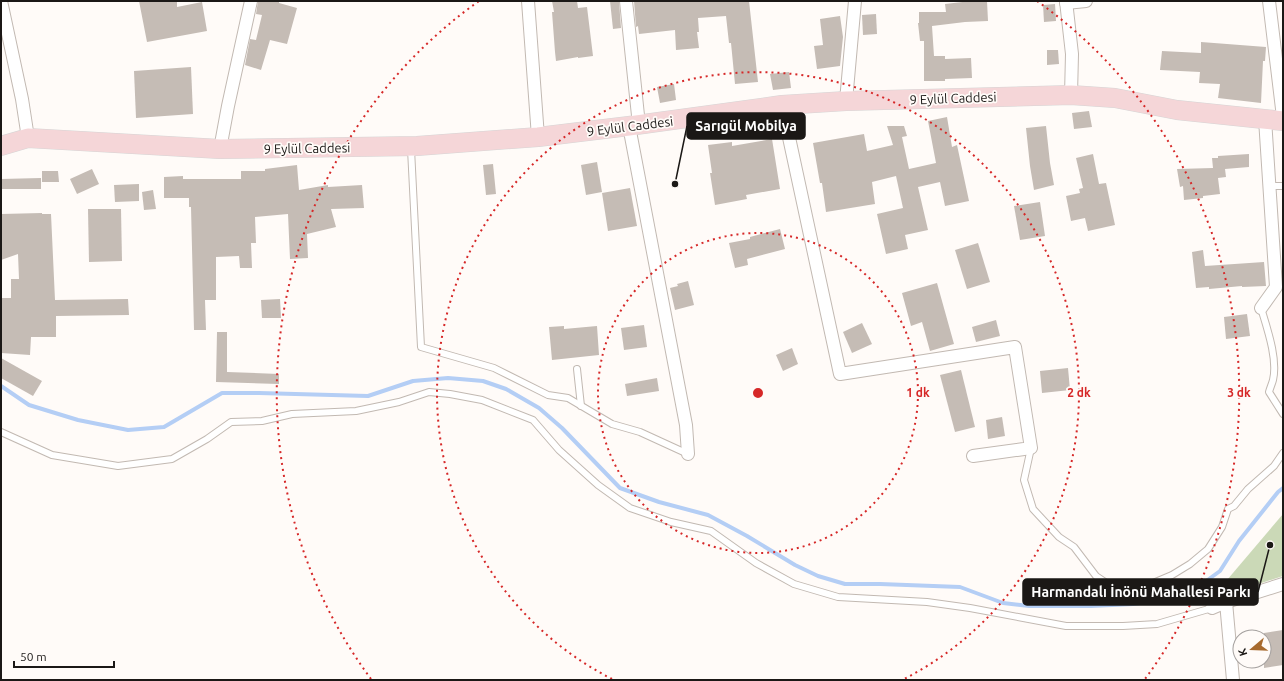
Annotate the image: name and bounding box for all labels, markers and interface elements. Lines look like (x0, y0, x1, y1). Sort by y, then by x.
street label: 9 Eylül Caddesi (909, 89, 997, 107)
callout: Sarıgül Mobilya (687, 113, 805, 139)
street label: 9 Eylül Caddesi (586, 114, 674, 138)
text: Sarıgül Mobilya (695, 118, 797, 134)
street label: 9 Eylül Caddesi (263, 140, 351, 156)
centre of rings (751, 386, 765, 400)
text: 1 dk (906, 386, 930, 399)
text: 2 dk (1067, 386, 1091, 399)
text: 3 dk (1227, 386, 1251, 399)
callout: Harmandalı İnönü Mahallesi Parkı (1023, 579, 1258, 605)
text: Harmandalı İnönü Mahallesi Parkı (1031, 583, 1251, 600)
north arrow (1232, 629, 1272, 669)
scale bar (14, 643, 114, 669)
text: K (1235, 646, 1249, 658)
text: 50 m (20, 650, 47, 663)

